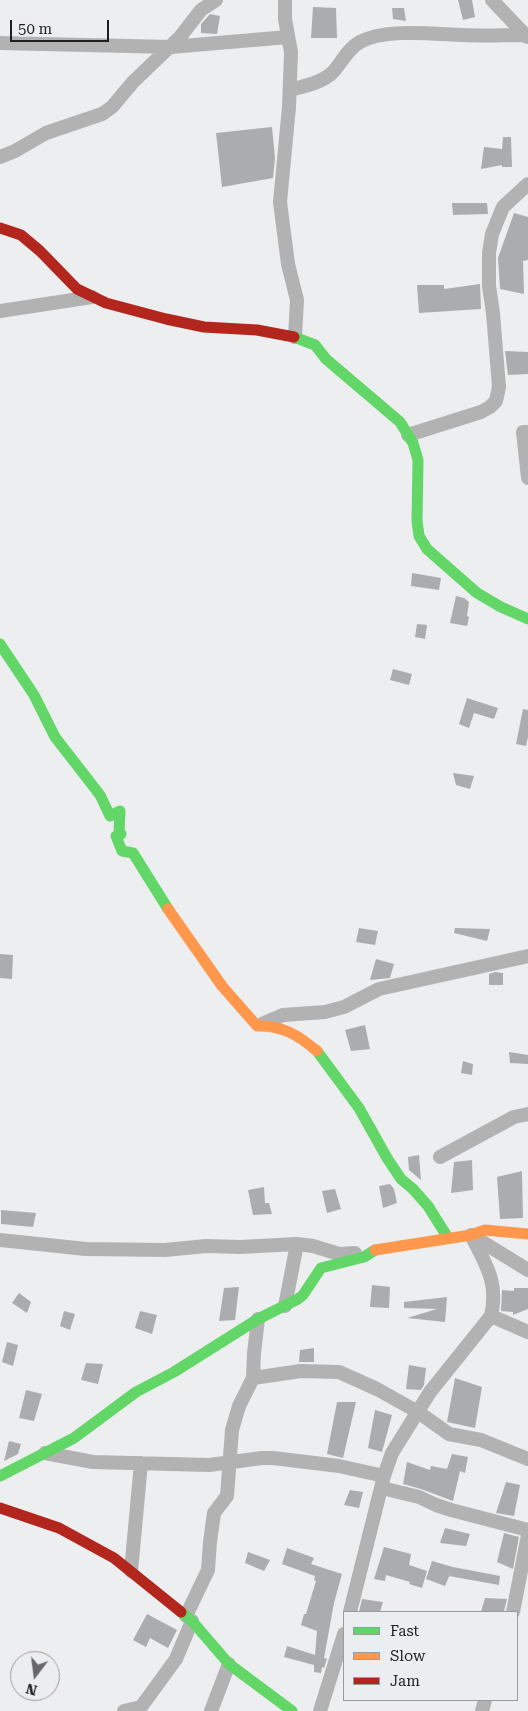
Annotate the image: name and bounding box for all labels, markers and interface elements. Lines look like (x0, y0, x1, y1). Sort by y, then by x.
scale bar (12, 10, 111, 42)
text: 50 m (18, 20, 52, 38)
legend (343, 1611, 518, 1701)
text: Fast (390, 1622, 419, 1640)
text: Slow (390, 1647, 425, 1665)
north arrow (10, 1651, 60, 1701)
text: Jam (390, 1672, 420, 1690)
text: N (24, 1680, 39, 1699)

